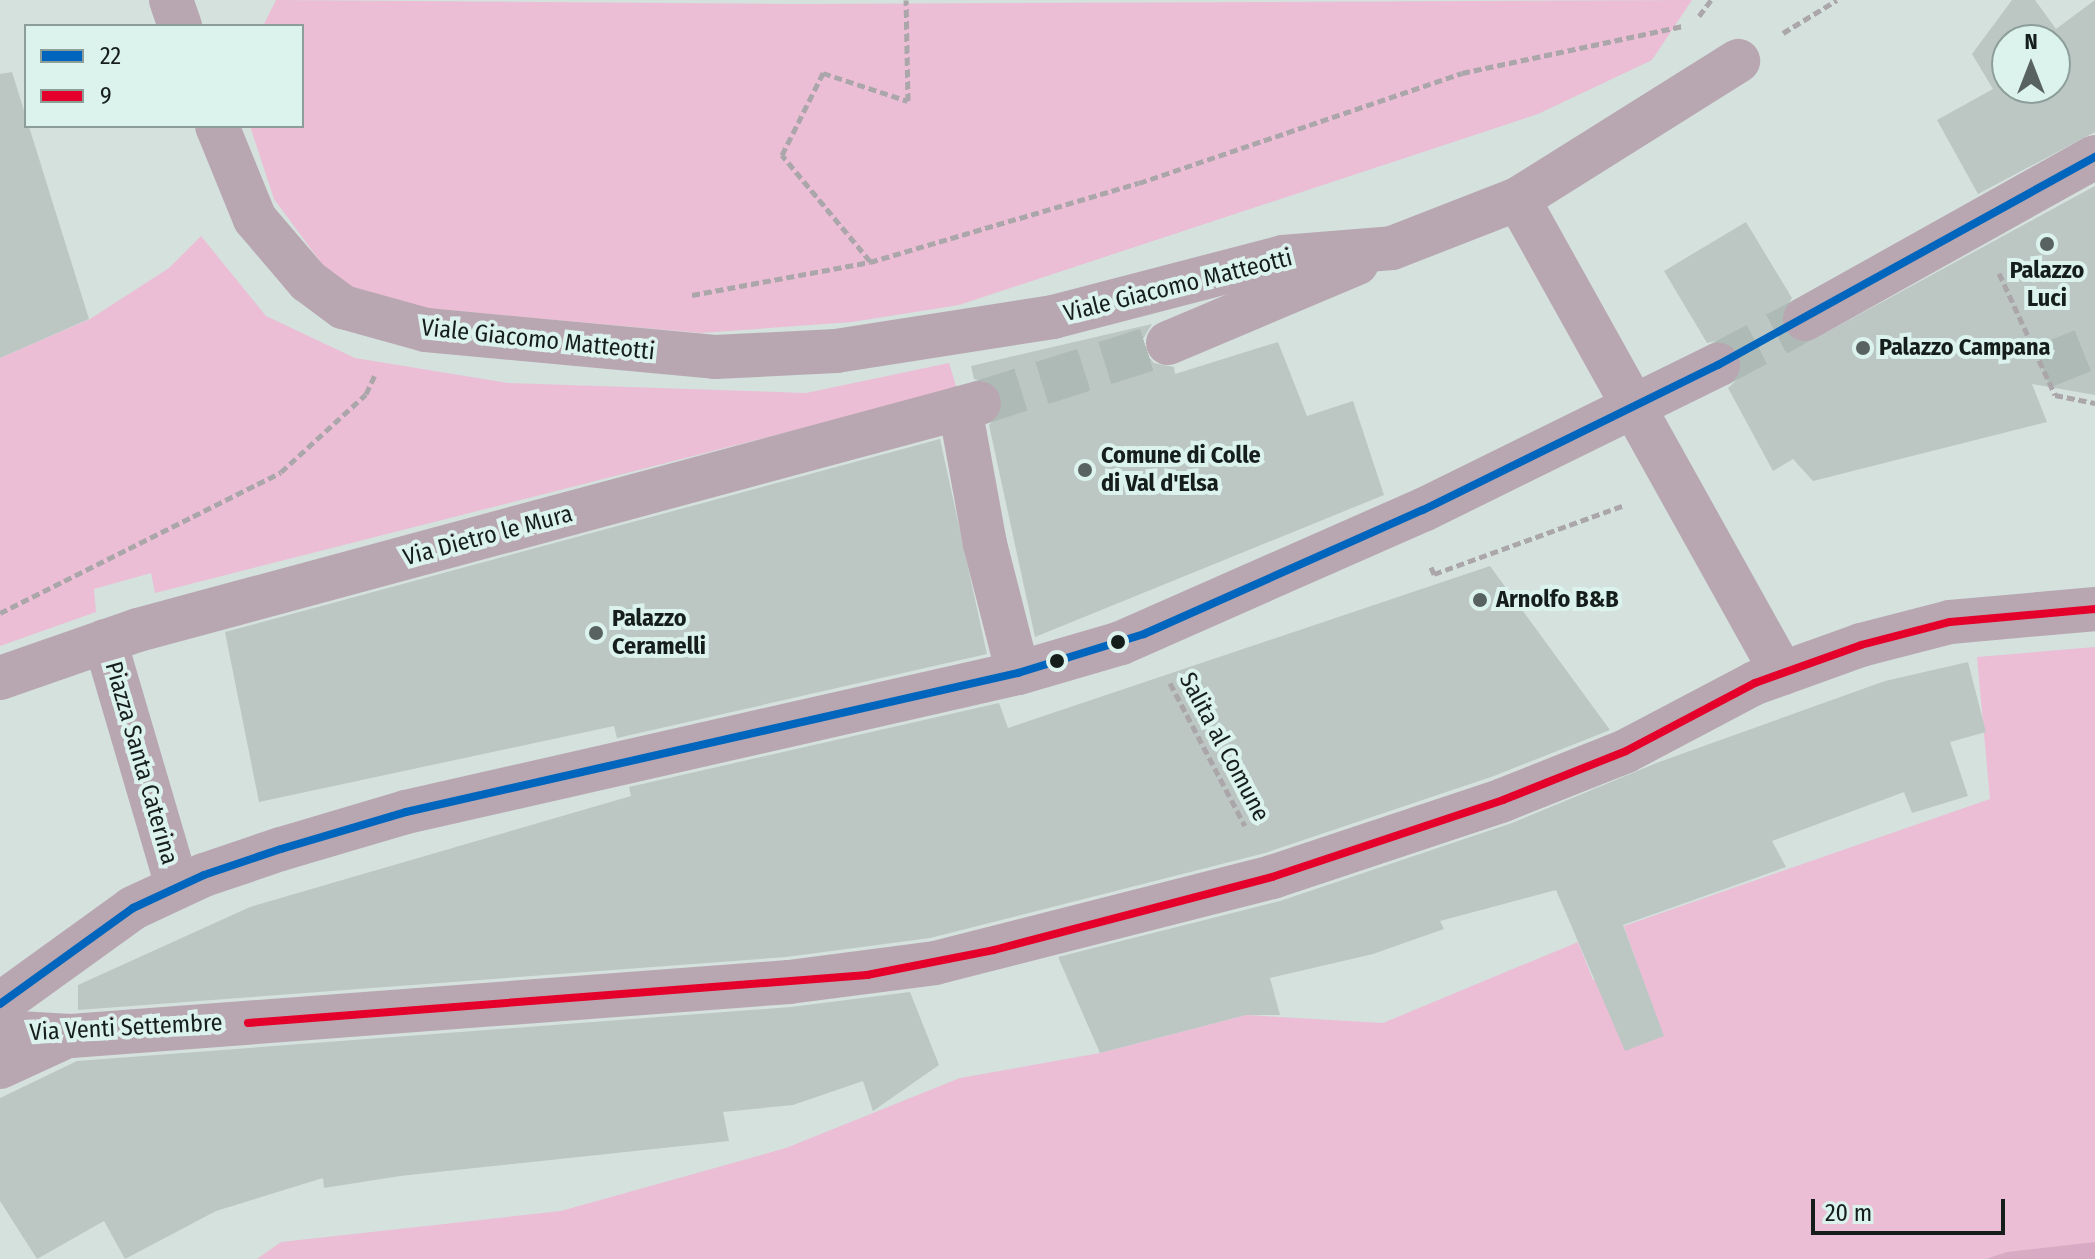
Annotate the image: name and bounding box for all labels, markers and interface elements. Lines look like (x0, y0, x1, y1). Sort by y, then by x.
legend (24, 24, 304, 128)
north arrow (1991, 24, 2071, 104)
text: N (2024, 28, 2038, 55)
text: 22 (100, 42, 121, 70)
text: 9 (100, 82, 112, 110)
marker: Palazzo Luci (2038, 235, 2056, 253)
street label: Viale Giacomo Matteotti (1061, 244, 1295, 328)
place label: Palazzo Luci (2010, 257, 2084, 313)
street label: Viale Giacomo Matteotti (420, 313, 656, 367)
place label: Palazzo Campana (1879, 334, 2050, 362)
marker: Palazzo Campana (1854, 339, 1872, 357)
place label: Comune di Colle di Val d'Elsa (1101, 442, 1261, 498)
marker: Comune di Colle di Val d'Elsa (1076, 461, 1094, 479)
street label: Via Dietro le Mura (400, 500, 576, 572)
place label: Arnolfo B&B (1496, 586, 1619, 614)
marker: Arnolfo B&B (1471, 591, 1489, 609)
place label: Palazzo Ceramelli (612, 605, 706, 661)
marker: Palazzo Ceramelli (587, 624, 605, 642)
unlabelled marker (1110, 634, 1126, 650)
unlabelled marker (1049, 653, 1065, 669)
street label: Piazza Santa Caterina (98, 658, 184, 868)
street label: Salita al Comune (1173, 668, 1275, 826)
street label: Via Venti Settembre (29, 1009, 223, 1047)
scale bar (1815, 1183, 2009, 1233)
text: 20 m (1825, 1199, 1872, 1227)

